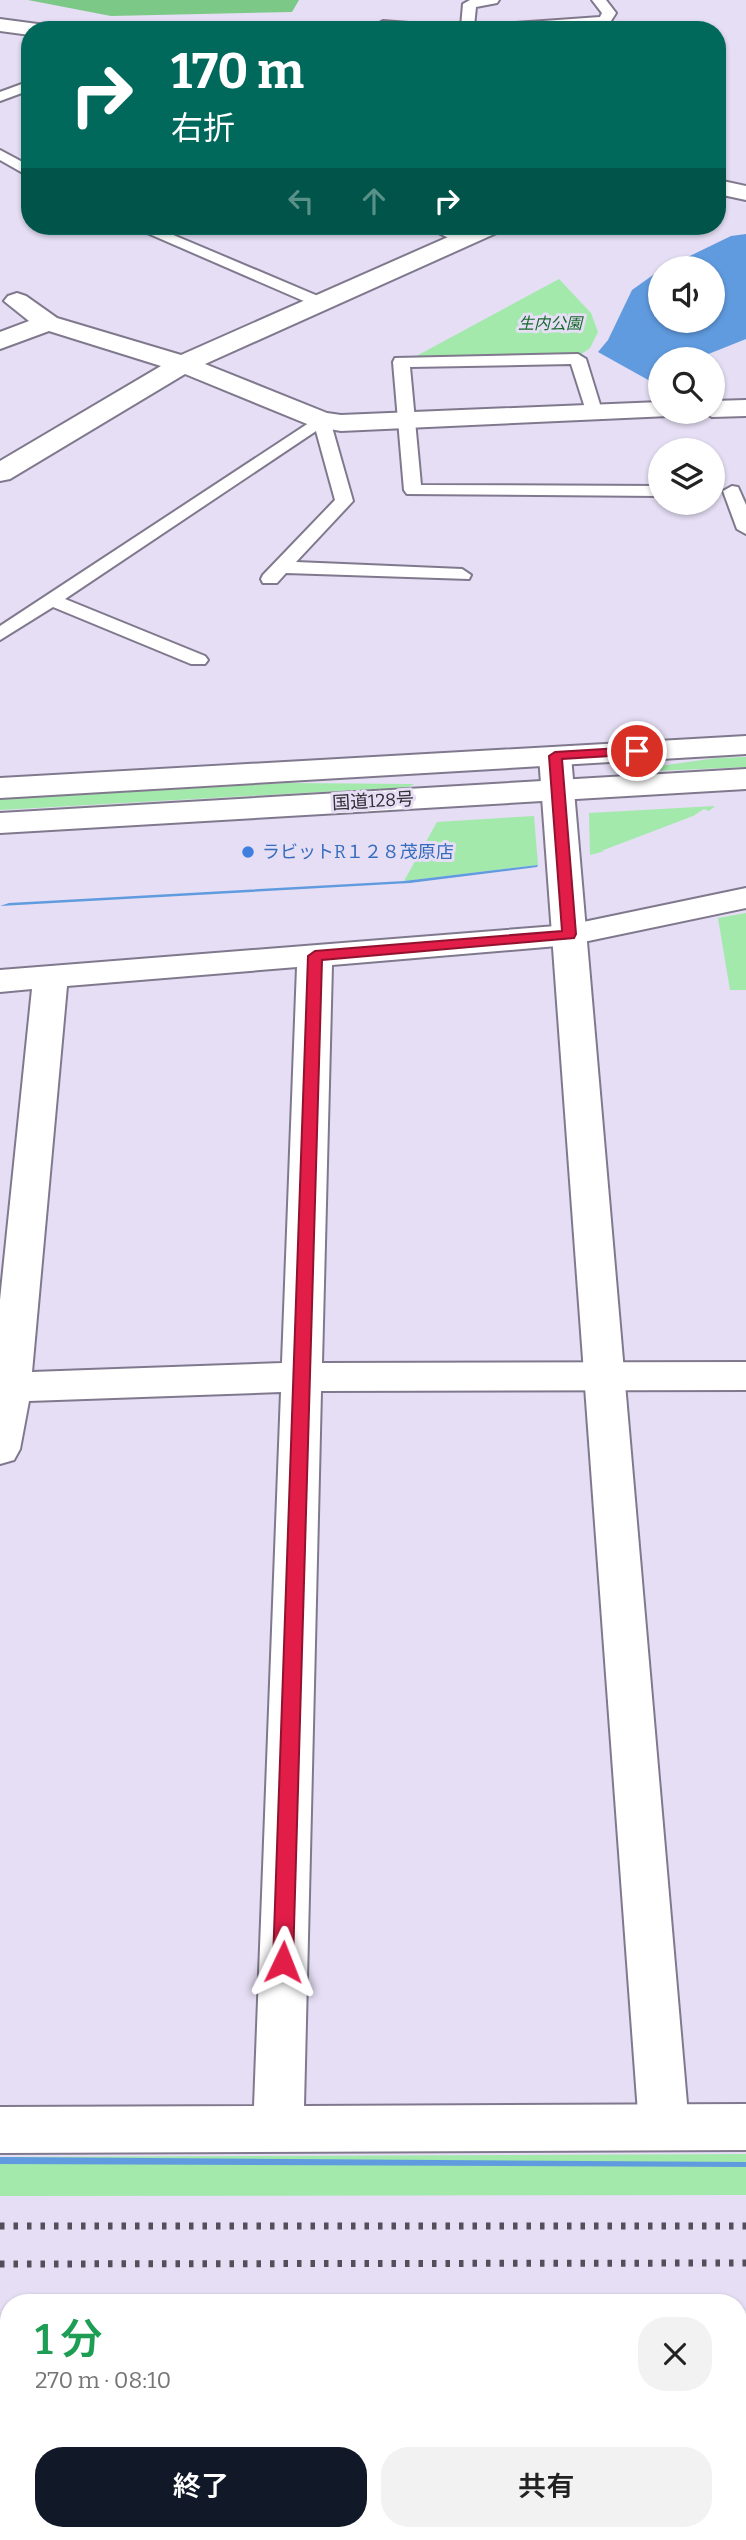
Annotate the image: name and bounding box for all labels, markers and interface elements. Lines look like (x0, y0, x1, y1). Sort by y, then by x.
text: 170 m (171, 42, 304, 101)
icon: right (56, 49, 147, 140)
text: 右折 (171, 109, 235, 147)
icon: left (282, 182, 320, 220)
icon: ahead (355, 182, 393, 220)
icon: right (428, 182, 466, 220)
map controls (648, 256, 725, 515)
button: sound (648, 256, 725, 333)
park label: 生内公園 (518, 314, 584, 333)
button: search (648, 347, 725, 424)
button: layers (648, 438, 725, 515)
pin (607, 721, 667, 781)
icon: arrive (618, 732, 656, 770)
street label: 国道128号 (332, 788, 414, 814)
place label: ラビットR１２８茂原店 (262, 841, 454, 863)
marker: ラビットR１２８茂原店 (240, 844, 256, 860)
position arrow (246, 1925, 320, 1999)
text: 1 分 (35, 2315, 103, 2365)
button: close (638, 2317, 712, 2391)
text: 270 m · 08:10 (35, 2366, 171, 2394)
button: 終了 (35, 2447, 367, 2527)
button: 共有 (381, 2447, 712, 2527)

